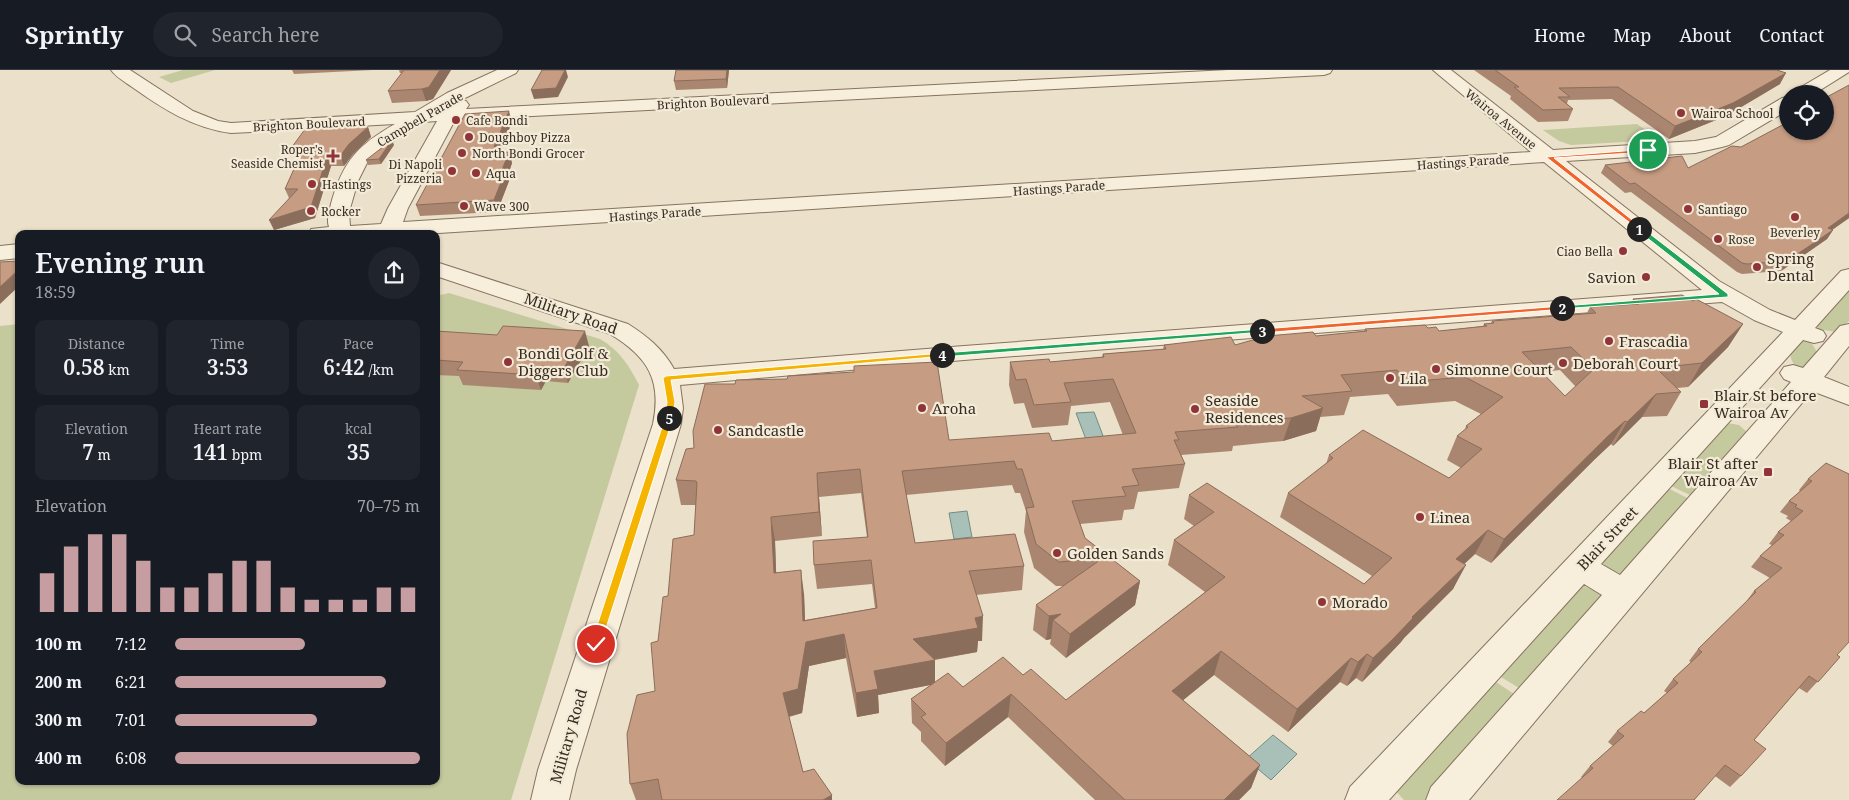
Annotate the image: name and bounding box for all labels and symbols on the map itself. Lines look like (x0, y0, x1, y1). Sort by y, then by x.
street label: Wairoa Avenue (1462, 85, 1540, 153)
street label: Campbell Parade (374, 87, 466, 151)
street label: Brighton Boulevard (656, 91, 770, 113)
place label: Wairoa School (1691, 105, 1774, 122)
marker: Wairoa School (1675, 107, 1687, 119)
place label: Cafe Bondi (466, 112, 528, 129)
street label: Brighton Boulevard (252, 113, 366, 135)
marker: Cafe Bondi (450, 114, 462, 126)
place label: Doughboy Pizza (479, 129, 571, 146)
pin (1627, 129, 1669, 171)
marker: Doughboy Pizza (463, 131, 475, 143)
place label: Roper's Seaside Chemist (231, 141, 323, 172)
place label: North Bondi Grocer (472, 145, 585, 162)
marker: North Bondi Grocer (456, 147, 468, 159)
marker: Roper's Seaside Chemist (327, 150, 339, 162)
street label: Hastings Parade (1416, 150, 1510, 174)
place label: Di Napoli Pizzeria (389, 156, 442, 187)
marker: Di Napoli Pizzeria (446, 165, 458, 177)
place label: Aqua (486, 165, 516, 182)
marker: Aqua (470, 167, 482, 179)
place label: Hastings (322, 176, 371, 193)
street label: Hastings Parade (1012, 176, 1106, 200)
marker: Hastings (306, 178, 318, 190)
place label: Wave 300 (474, 198, 529, 215)
marker: Wave 300 (458, 200, 470, 212)
place label: Santiago (1698, 201, 1747, 218)
street label: Hastings Parade (608, 202, 702, 226)
place label: Rocker (321, 203, 361, 220)
marker: Santiago (1682, 203, 1694, 215)
marker: Rocker (305, 205, 317, 217)
marker: Beverley (1789, 211, 1801, 223)
pin: 1 (1626, 216, 1652, 242)
place label: Beverley (1770, 224, 1820, 241)
place label: Rose (1728, 231, 1755, 248)
marker: Rose (1712, 233, 1724, 245)
place label: Ciao Bella (1557, 243, 1613, 260)
marker: Ciao Bella (1617, 245, 1629, 257)
place label: Spring Dental (1767, 248, 1814, 285)
marker: Spring Dental (1751, 261, 1763, 273)
place label: Savion (1588, 267, 1636, 287)
marker: Savion (1640, 271, 1652, 283)
street label: Military Road (522, 288, 620, 338)
pin: 2 (1550, 296, 1574, 320)
pin: 3 (1250, 318, 1274, 344)
place label: Frascadia (1619, 331, 1688, 351)
marker: Frascadia (1603, 335, 1615, 347)
pin: 4 (930, 342, 954, 368)
place label: Bondi Golf & Diggers Club (518, 343, 609, 380)
place label: Deborah Court (1573, 353, 1678, 373)
marker: Bondi Golf & Diggers Club (502, 356, 514, 368)
marker: Deborah Court (1557, 357, 1569, 369)
place label: Simonne Court (1446, 359, 1553, 379)
marker: Simonne Court (1430, 363, 1442, 375)
place label: Lila (1400, 368, 1427, 388)
marker: Lila (1384, 372, 1396, 384)
place label: Blair St before Wairoa Av (1714, 385, 1817, 422)
place label: Seaside Residences (1205, 390, 1284, 427)
place label: Aroha (932, 398, 976, 418)
marker: Blair St before Wairoa Av (1698, 398, 1710, 410)
marker: Aroha (916, 402, 928, 414)
marker: Seaside Residences (1189, 403, 1201, 415)
pin: 5 (656, 406, 682, 430)
place label: Sandcastle (728, 420, 804, 440)
marker: Sandcastle (712, 424, 724, 436)
place label: Blair St after Wairoa Av (1668, 453, 1758, 490)
marker: Blair St after Wairoa Av (1762, 466, 1774, 478)
street label: Blair Street (1572, 502, 1642, 574)
place label: Linea (1430, 507, 1470, 527)
marker: Linea (1414, 511, 1426, 523)
place label: Golden Sands (1067, 543, 1164, 563)
marker: Golden Sands (1051, 547, 1063, 559)
place label: Morado (1332, 592, 1388, 612)
marker: Morado (1316, 596, 1328, 608)
pin (575, 623, 617, 665)
street label: Military Road (545, 686, 591, 786)

